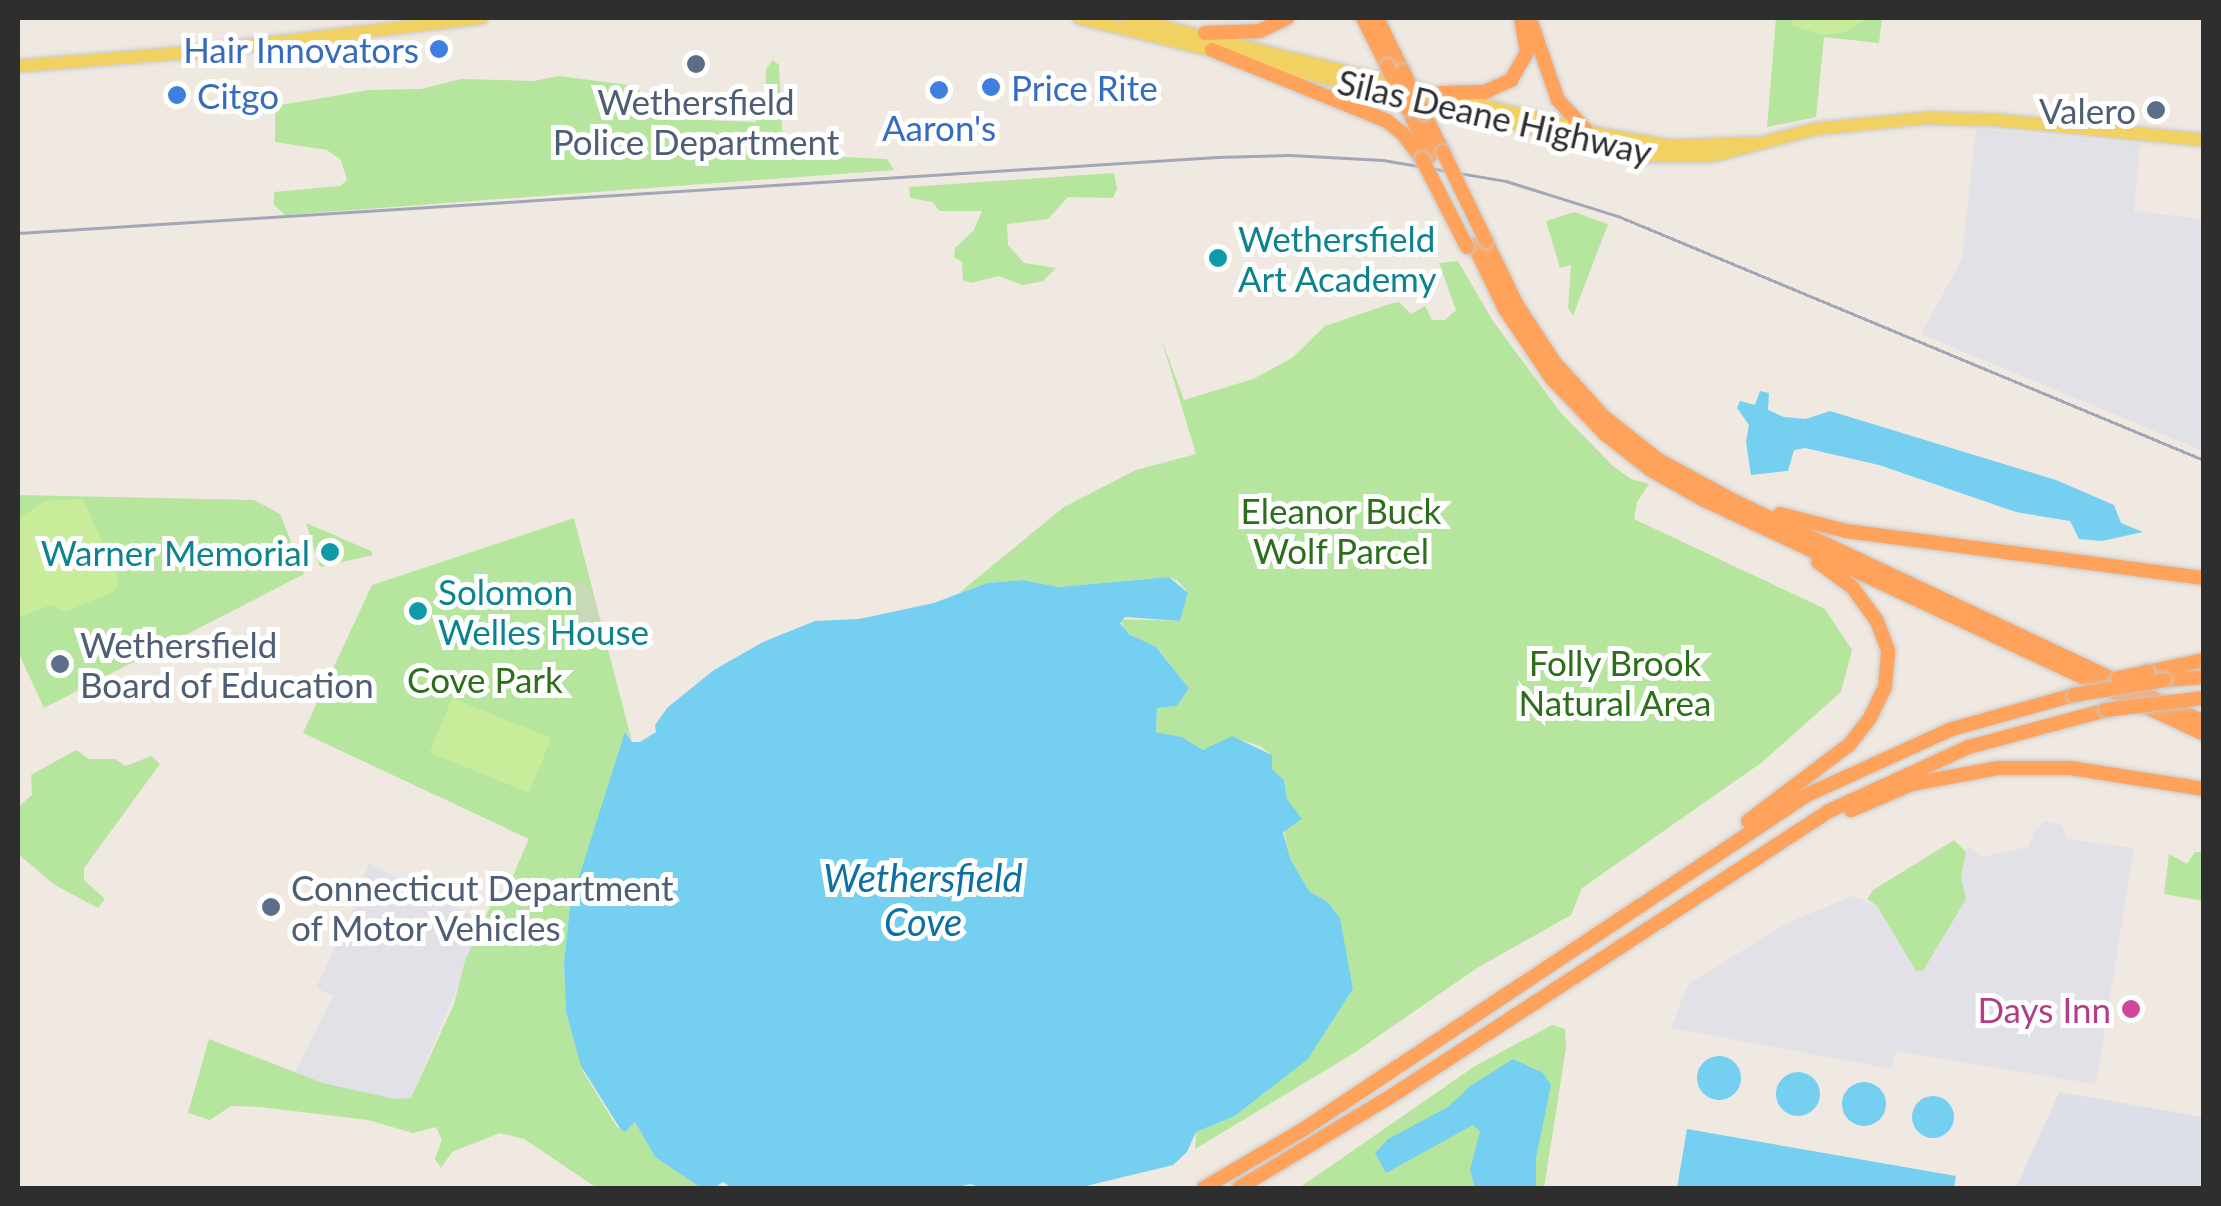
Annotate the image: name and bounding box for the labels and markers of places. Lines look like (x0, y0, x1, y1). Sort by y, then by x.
place label: Hair Innovators (182, 28, 419, 70)
marker: Hair Innovators (428, 38, 450, 60)
marker: Wethersfield Police Department (685, 53, 707, 75)
place label: Price Rite (1011, 66, 1158, 108)
place label: Citgo (197, 74, 279, 116)
marker: Price Rite (980, 76, 1002, 98)
marker: Aaron's (928, 79, 950, 101)
place label: Wethersfield Police Department (553, 80, 839, 162)
marker: Citgo (166, 84, 188, 106)
place label: Valero (2039, 89, 2136, 131)
marker: Valero (2145, 99, 2167, 121)
place label: Aaron's (882, 106, 996, 148)
place label: Wethersfield Art Academy (1238, 217, 1438, 299)
marker: Wethersfield Art Academy (1207, 247, 1229, 269)
place label: Warner Memorial (40, 531, 310, 573)
marker: Warner Memorial (319, 541, 341, 563)
place label: Solomon Welles House (438, 570, 649, 652)
marker: Solomon Welles House (407, 600, 429, 622)
place label: Wethersfield Board of Education (80, 623, 374, 705)
marker: Wethersfield Board of Education (49, 653, 71, 675)
place label: Connecticut Department of Motor Vehicles (291, 866, 674, 948)
marker: Connecticut Department of Motor Vehicles (260, 896, 282, 918)
place label: Days Inn (1977, 988, 2111, 1030)
marker: Days Inn (2120, 998, 2142, 1020)

